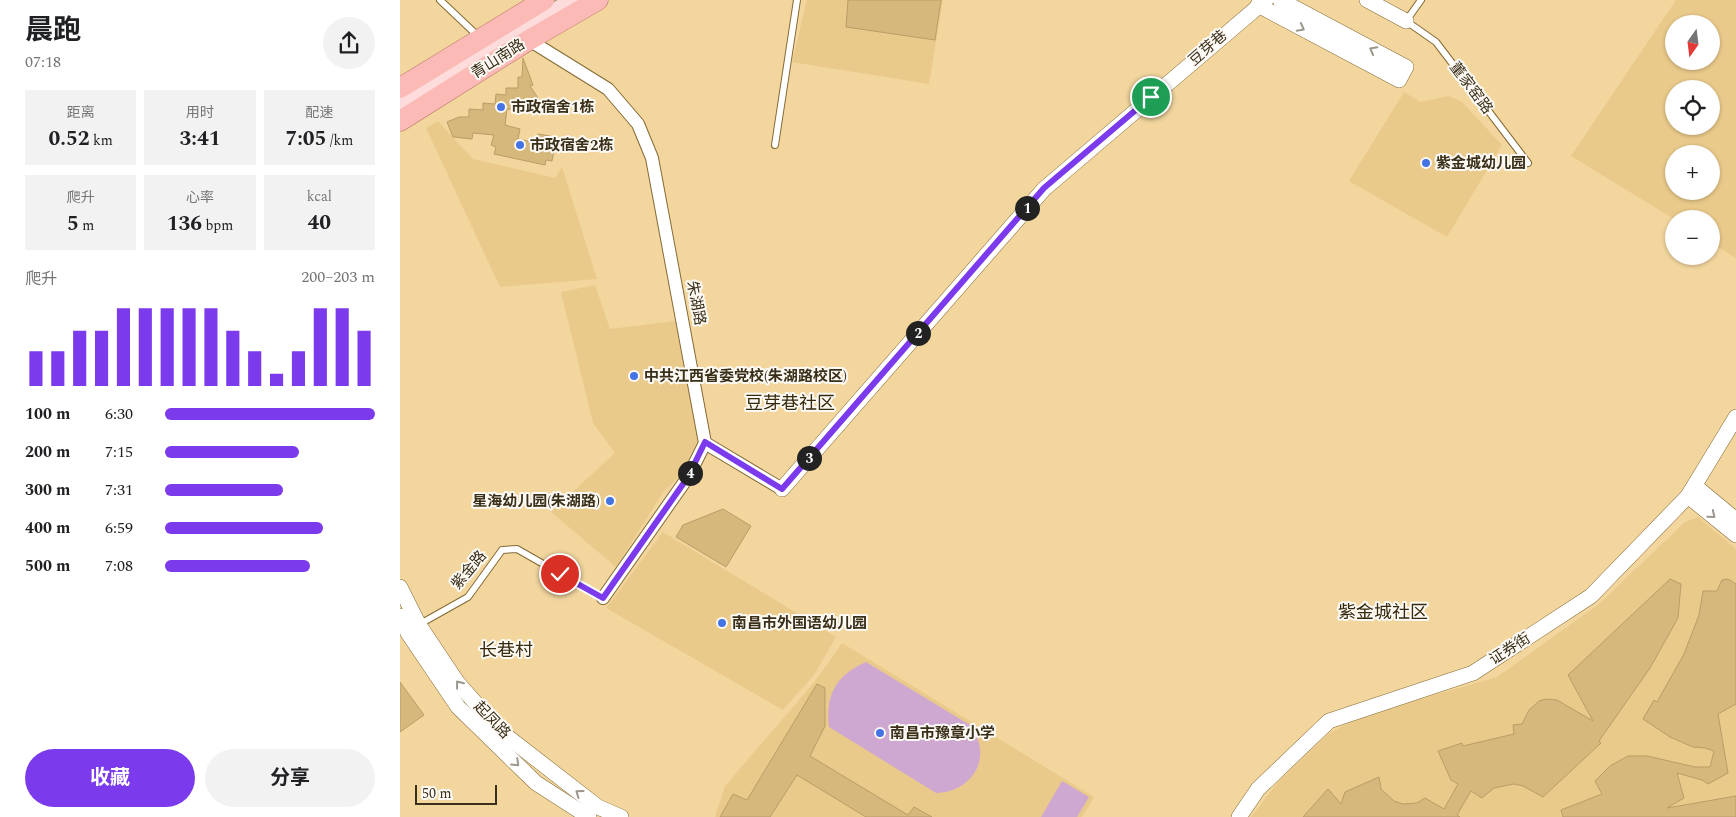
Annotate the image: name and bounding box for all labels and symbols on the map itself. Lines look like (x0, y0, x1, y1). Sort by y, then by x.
north arrow (1665, 15, 1720, 70)
one-way arrow (1296, 22, 1305, 32)
street label: 豆芽巷 (1183, 25, 1233, 71)
street label: 青山南路 (466, 33, 530, 85)
one-way arrow (1369, 46, 1378, 56)
street label: 董家窑路 (1444, 57, 1498, 119)
pin (1130, 76, 1172, 118)
place label: 市政宿舍1栋 (511, 96, 594, 119)
marker: 市政宿舍1栋 (495, 101, 507, 113)
place label: 市政宿舍2栋 (530, 134, 613, 157)
marker: 市政宿舍2栋 (514, 139, 526, 151)
place label: 紫金城幼儿园 (1436, 152, 1526, 175)
marker: 紫金城幼儿园 (1420, 157, 1432, 169)
pin: 1 (1014, 196, 1040, 220)
street label: 朱湖路 (680, 279, 712, 327)
pin: 2 (906, 320, 930, 346)
place label: 中共江西省委党校(朱湖路校区) (644, 365, 847, 388)
marker: 中共江西省委党校(朱湖路校区) (628, 370, 640, 382)
district label: 豆芽巷社区 (745, 390, 835, 417)
pin: 3 (796, 446, 822, 470)
pin: 4 (678, 460, 702, 486)
place label: 星海幼儿园(朱湖路) (472, 490, 600, 513)
marker: 星海幼儿园(朱湖路) (604, 495, 616, 507)
one-way arrow (1706, 510, 1715, 518)
street label: 紫金路 (446, 545, 492, 595)
pin (539, 553, 581, 595)
district label: 紫金城社区 (1338, 599, 1428, 626)
place label: 南昌市外国语幼儿园 (732, 612, 867, 635)
marker: 南昌市外国语幼儿园 (716, 617, 728, 629)
street label: 证券街 (1485, 627, 1535, 671)
district label: 长巷村 (479, 637, 533, 664)
one-way arrow (457, 681, 465, 690)
street label: 起凤路 (467, 695, 516, 744)
place label: 南昌市豫章小学 (890, 722, 995, 745)
marker: 南昌市豫章小学 (874, 727, 886, 739)
one-way arrow (510, 758, 519, 767)
scale bar (415, 782, 498, 805)
one-way arrow (576, 790, 585, 798)

